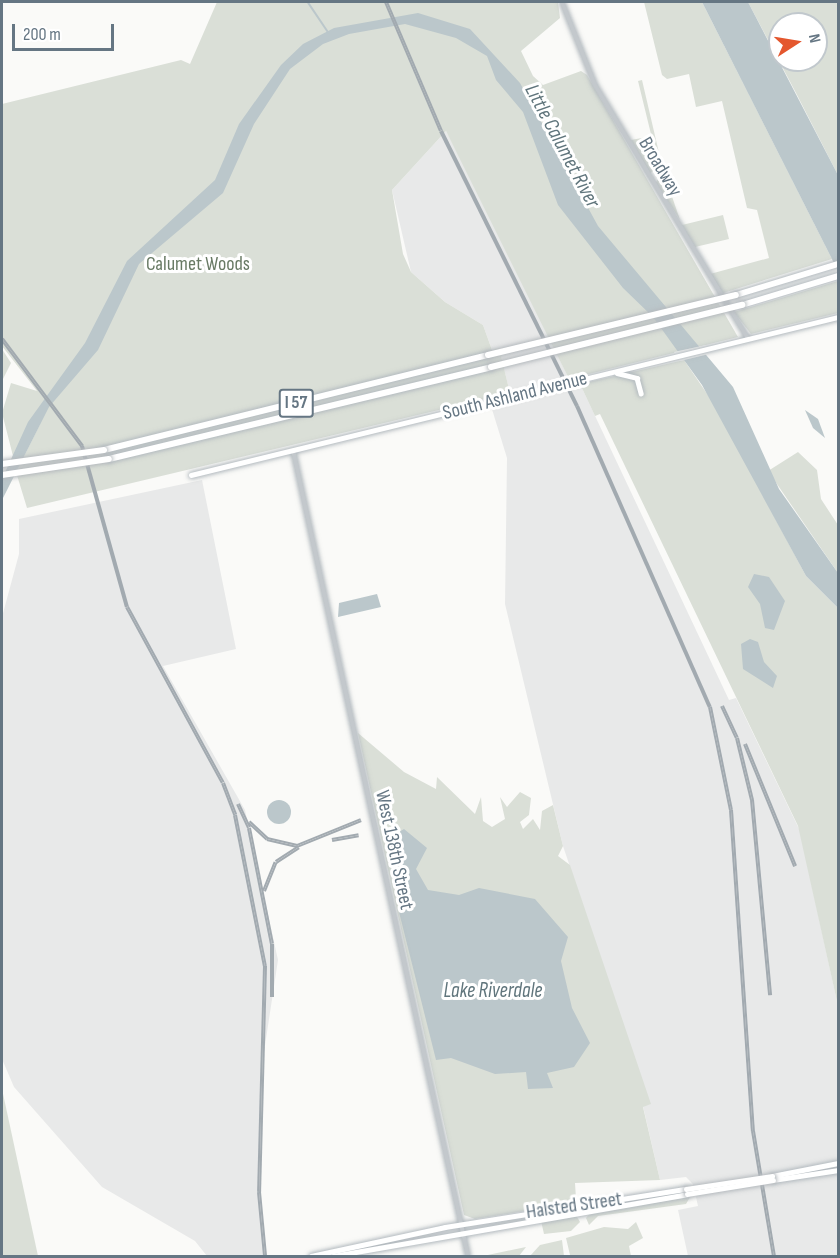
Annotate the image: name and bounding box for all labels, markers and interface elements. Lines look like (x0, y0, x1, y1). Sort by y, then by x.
scale bar (15, 12, 117, 50)
north arrow (768, 12, 828, 72)
text: 200 m (23, 24, 61, 45)
text: N (804, 32, 824, 45)
water label: Little Calumet River (519, 80, 605, 212)
street label: Broadway (633, 133, 687, 201)
park label: Calumet Woods (146, 252, 250, 276)
street label: South Ashland Avenue (440, 366, 590, 426)
road number: I 57 (278, 388, 314, 418)
street label: West 138th Street (370, 788, 418, 912)
water label: Lake Riverdale (444, 978, 542, 1004)
street label: Halsted Street (525, 1187, 623, 1225)

